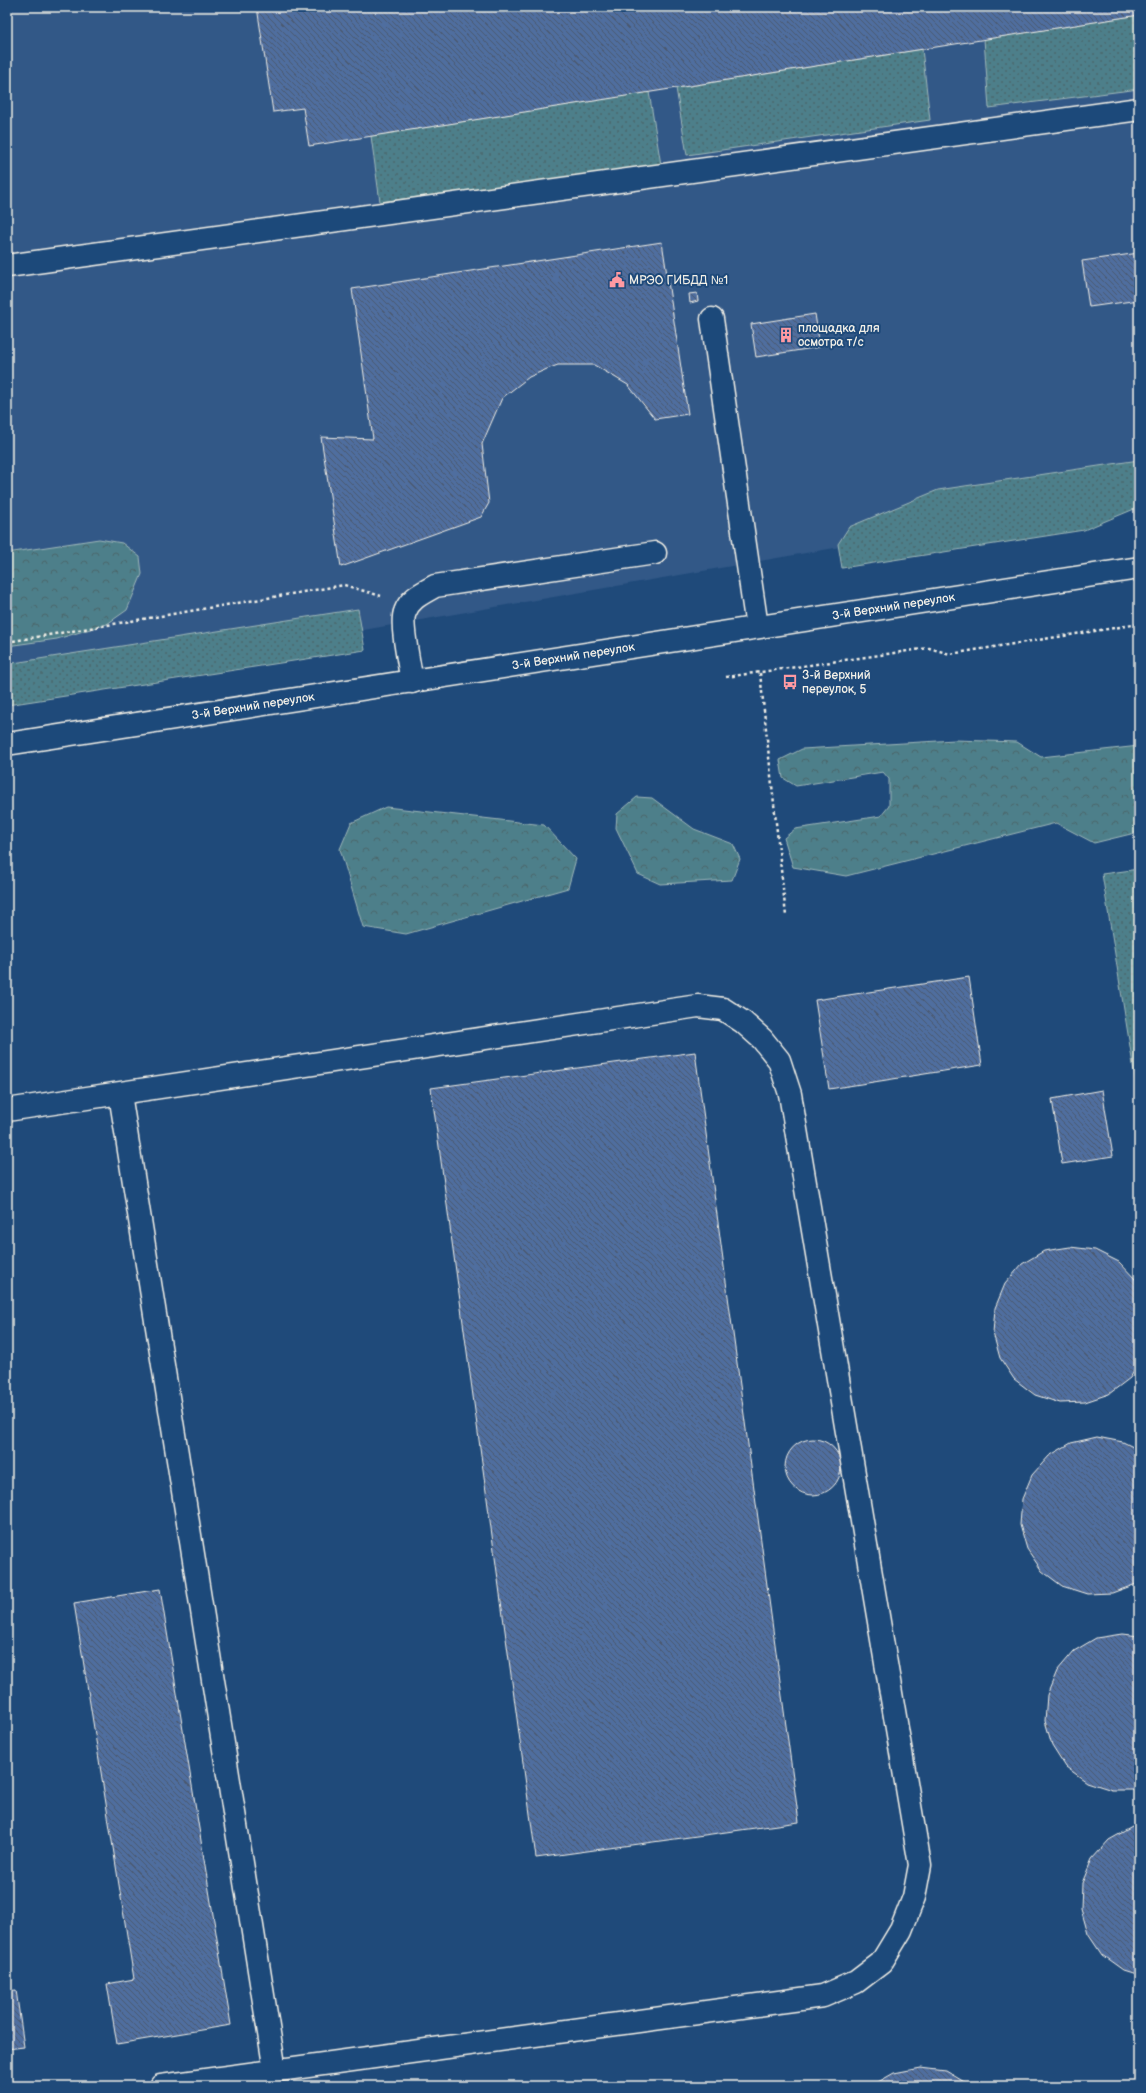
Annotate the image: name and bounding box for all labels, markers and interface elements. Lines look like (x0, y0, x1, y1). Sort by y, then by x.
public building icon: МРЭО ГИБДД №1 (608, 271, 626, 289)
place label: МРЭО ГИБДД №1 (629, 273, 728, 288)
place label: площадка для осмотра т/с (798, 321, 880, 350)
building icon: площадка для осмотра т/с (777, 326, 795, 344)
street label: 3-й Верхний переулок (831, 589, 956, 623)
street label: 3-й Верхний переулок (511, 639, 636, 673)
place label: 3-й Верхний переулок, 5 (802, 668, 871, 697)
bus stop icon: 3-й Верхний переулок, 5 (781, 673, 799, 691)
street label: 3-й Верхний переулок (191, 689, 316, 723)

